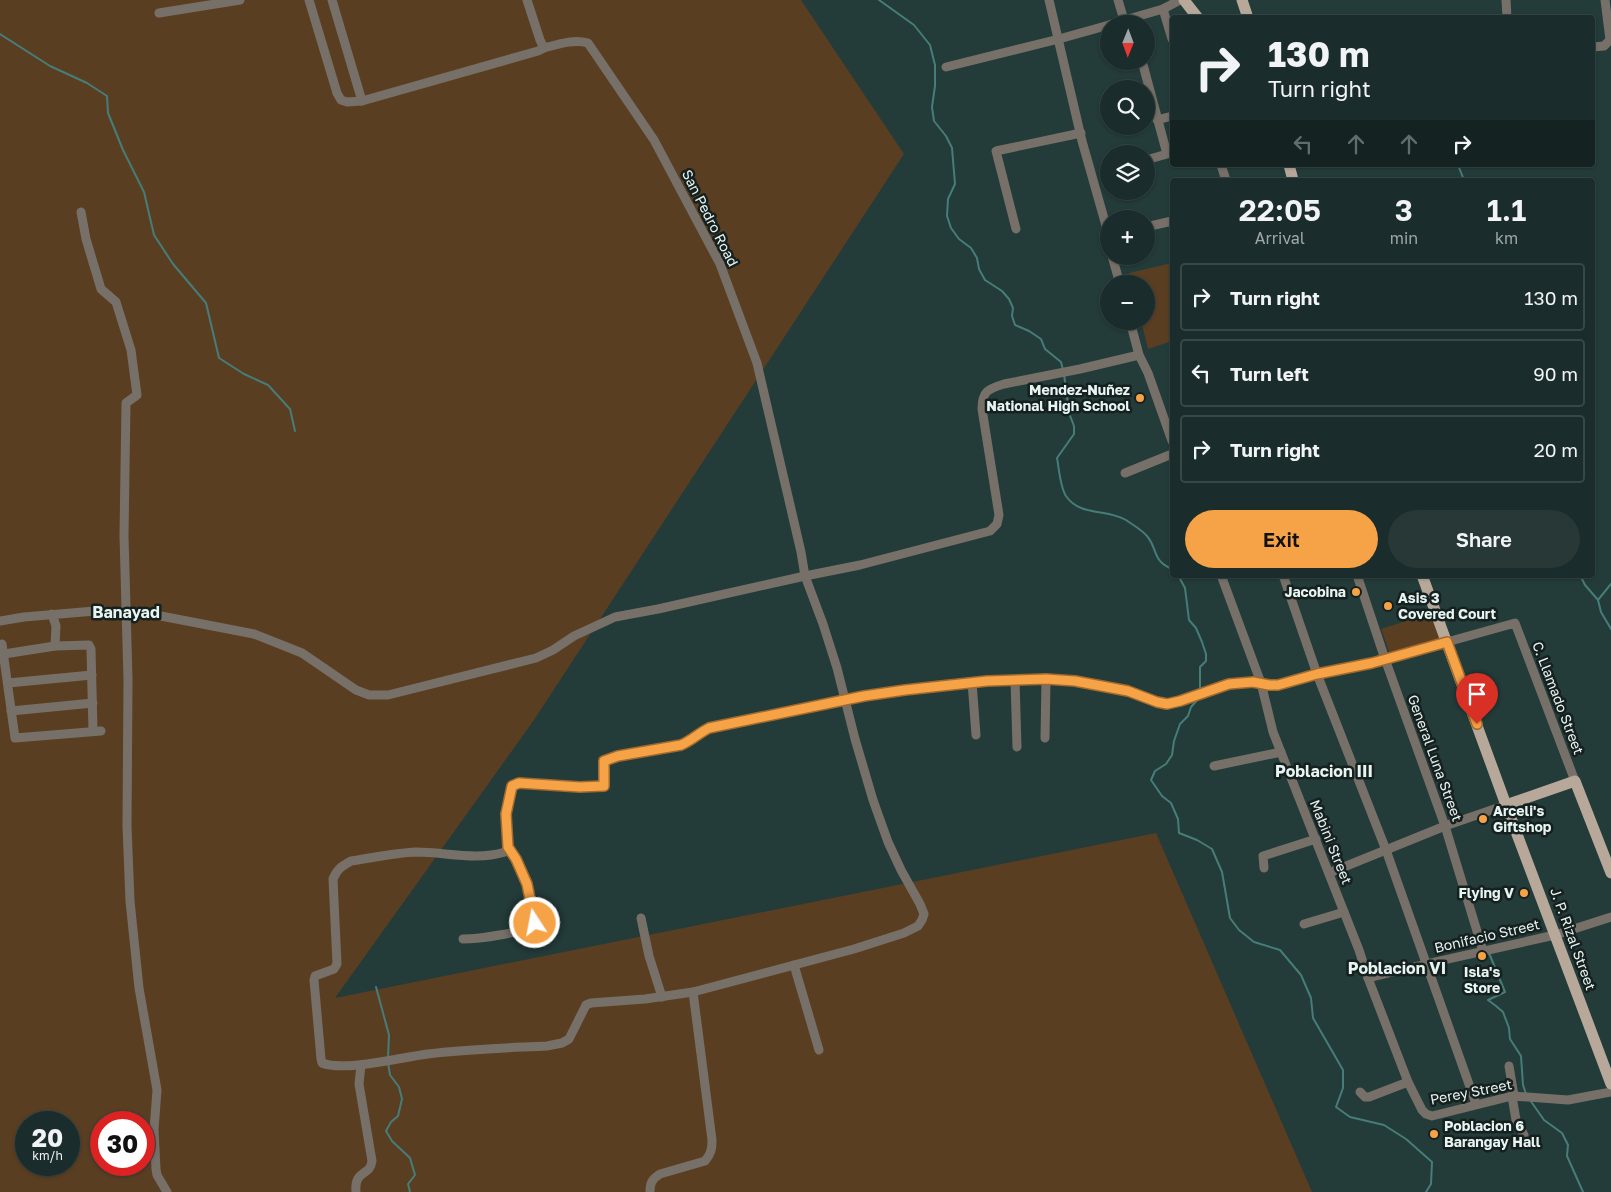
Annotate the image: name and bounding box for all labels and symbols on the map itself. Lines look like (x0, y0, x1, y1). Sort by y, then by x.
north arrow (1100, 15, 1155, 70)
street label: San Pedro Road (679, 167, 742, 269)
place label: Mendez-Nuñez National High School (986, 381, 1130, 414)
marker: Mendez-Nuñez National High School (1134, 392, 1146, 404)
place label: Jacobina (1284, 583, 1346, 600)
marker: Jacobina (1350, 586, 1362, 598)
place label: Asis 3 Covered Court (1398, 589, 1496, 622)
marker: Asis 3 Covered Court (1382, 600, 1394, 612)
district label: Banayad (92, 602, 160, 622)
street label: C. Llamado Street (1529, 639, 1588, 757)
pin (1456, 673, 1498, 724)
street label: General Luna Street (1405, 692, 1466, 823)
district label: Poblacion III (1275, 761, 1373, 781)
street label: Mabini Street (1307, 797, 1356, 887)
place label: Arceli's Giftshop (1493, 802, 1552, 835)
marker: Arceli's Giftshop (1477, 813, 1489, 825)
place label: Flying V (1459, 884, 1514, 901)
street label: J. P. Rizal Street (1547, 885, 1600, 992)
marker: Flying V (1518, 887, 1530, 899)
position arrow (508, 896, 560, 948)
street label: Bonifacio Street (1433, 915, 1541, 956)
marker: Isla's Store (1476, 950, 1488, 962)
district label: Poblacion VI (1348, 958, 1446, 978)
place label: Isla's Store (1464, 963, 1500, 996)
street label: Perey Street (1428, 1075, 1513, 1108)
speed limit sign: 30 (90, 1111, 155, 1176)
place label: Poblacion 6 Barangay Hall (1444, 1117, 1541, 1150)
marker: Poblacion 6 Barangay Hall (1428, 1128, 1440, 1140)

